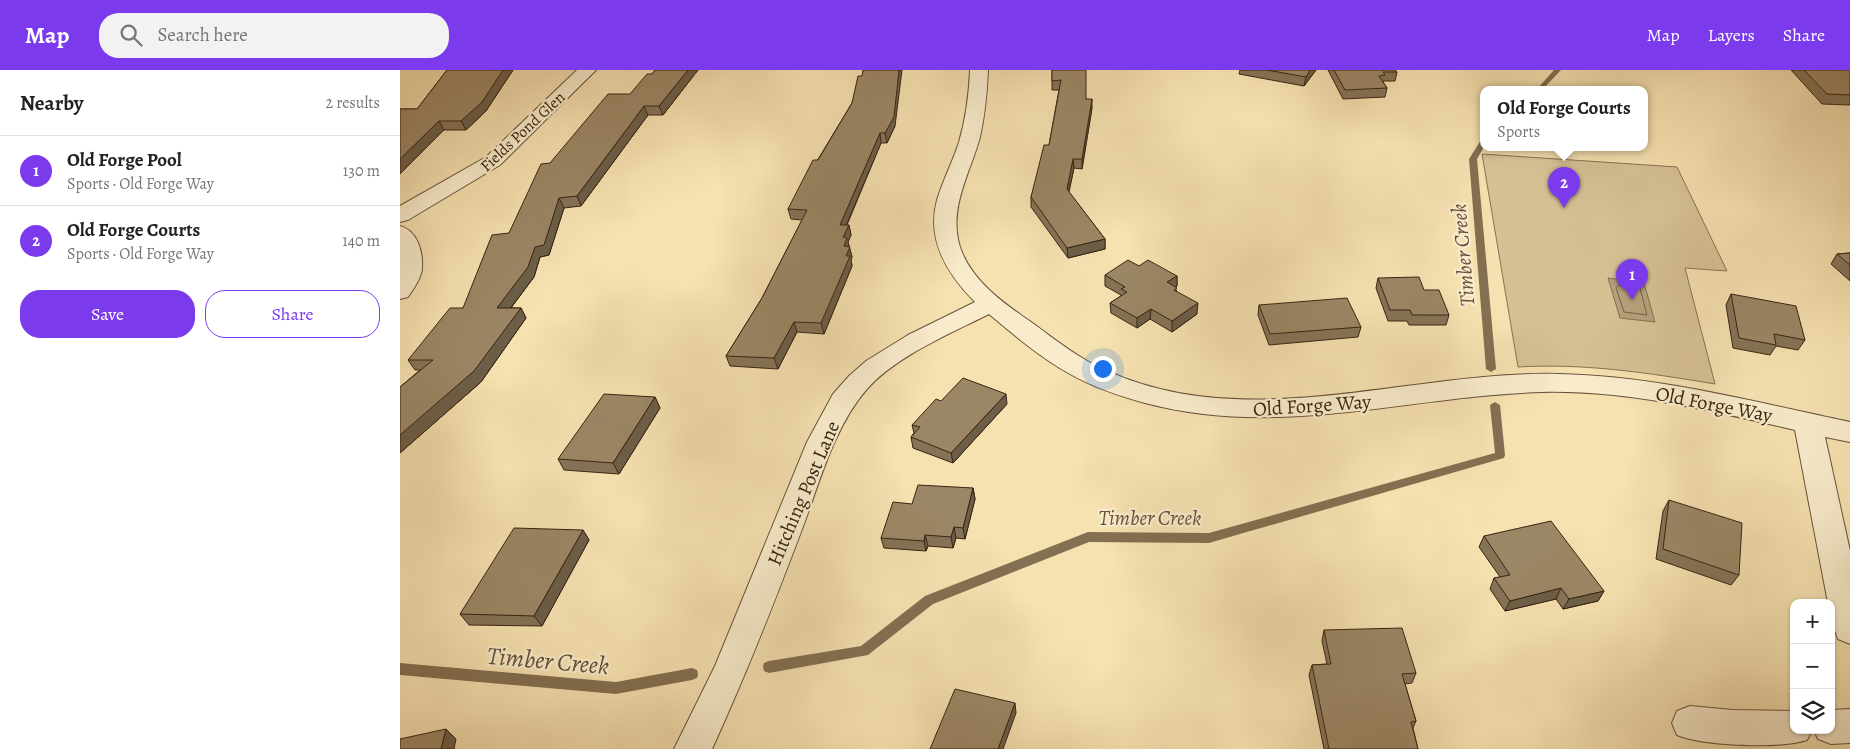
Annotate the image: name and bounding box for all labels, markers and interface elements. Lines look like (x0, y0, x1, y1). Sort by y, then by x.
search box (99, 13, 449, 58)
text: Map (25, 19, 69, 51)
icon: search (117, 21, 145, 49)
text: Search here (157, 22, 248, 48)
text: Map (1647, 23, 1680, 47)
text: Layers (1708, 23, 1755, 47)
text: Share (1783, 23, 1825, 47)
street label: Fields Pond Glen (475, 86, 570, 177)
popup (1480, 86, 1648, 151)
text: Nearby (20, 89, 83, 117)
text: 2 results (325, 92, 380, 114)
text: Old Forge Courts (1497, 95, 1631, 121)
text: Sports (1497, 121, 1540, 143)
text: Old Forge Pool (67, 147, 182, 173)
text: 1 (33, 160, 39, 182)
text: 130 m (343, 160, 380, 182)
pin: 2 (1548, 167, 1580, 208)
text: Sports · Old Forge Way (67, 173, 214, 195)
water label: Timber Creek (1445, 203, 1481, 307)
text: Old Forge Courts (67, 217, 200, 243)
text: 2 (32, 230, 40, 252)
text: 140 m (342, 230, 380, 252)
text: Sports · Old Forge Way (67, 243, 214, 265)
pin: 1 (1616, 259, 1648, 300)
button: Save (20, 290, 195, 338)
button: Share (205, 290, 380, 338)
your location (1090, 356, 1116, 382)
street label: Old Forge Way (1653, 380, 1776, 429)
street label: Old Forge Way (1252, 388, 1373, 423)
street label: Hitching Post Lane (761, 417, 846, 570)
water label: Timber Creek (1099, 504, 1201, 532)
map controls (1790, 599, 1835, 734)
button: + (1790, 599, 1835, 644)
water label: Timber Creek (485, 639, 610, 683)
button: − (1790, 644, 1835, 689)
button: layers (1790, 689, 1835, 734)

